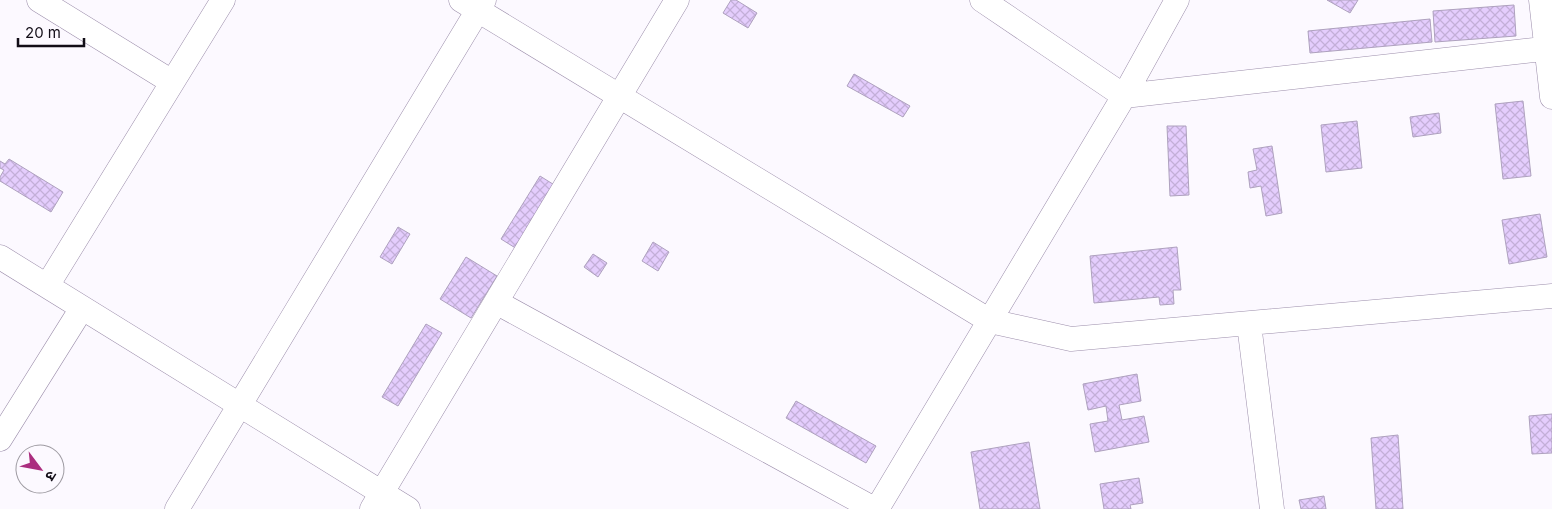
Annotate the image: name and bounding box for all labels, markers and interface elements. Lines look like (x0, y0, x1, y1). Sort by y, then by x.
scale bar (18, 15, 84, 47)
text: 20 m (25, 23, 61, 42)
north arrow (15, 444, 65, 494)
text: उ (42, 468, 61, 485)

